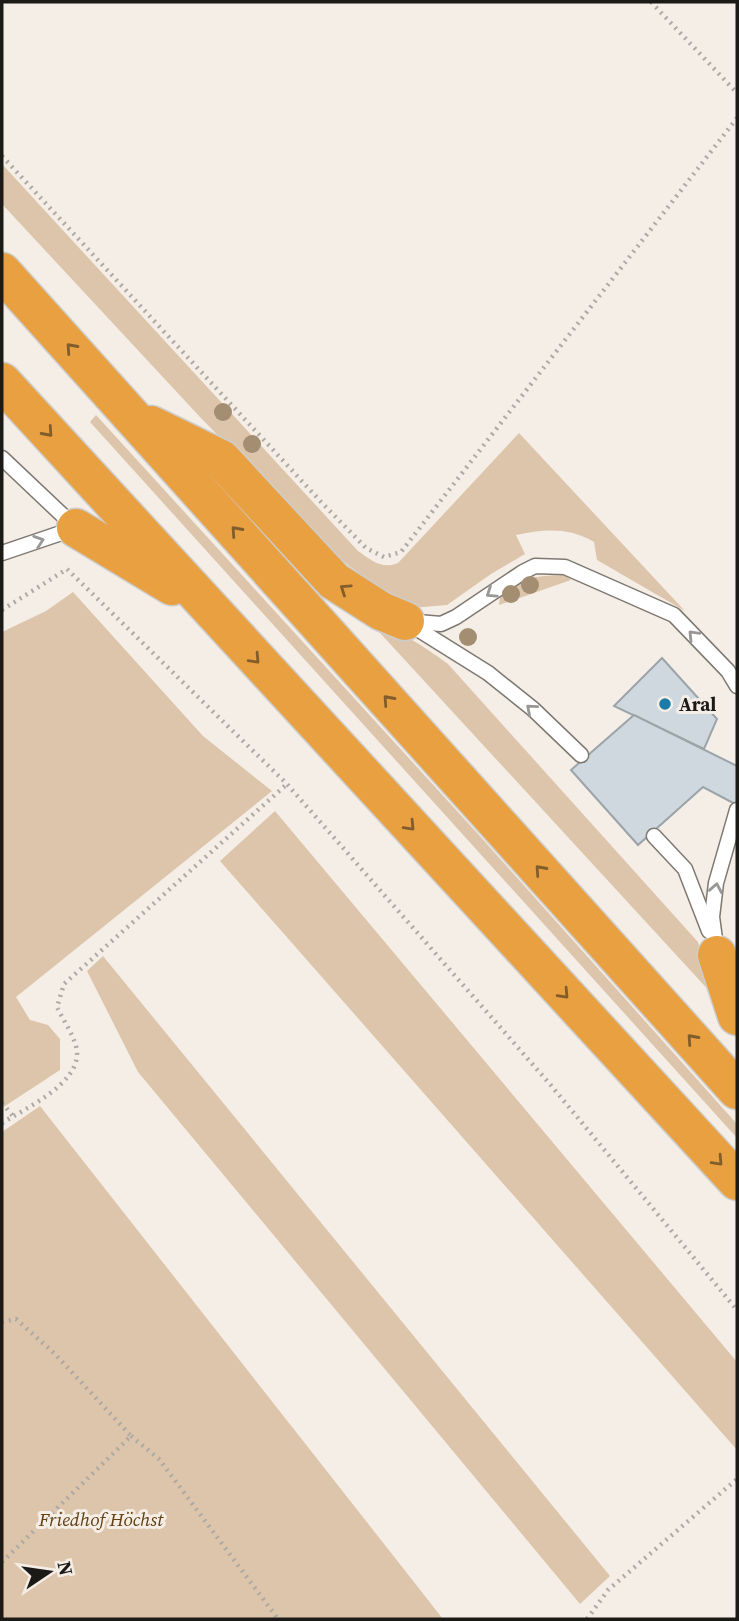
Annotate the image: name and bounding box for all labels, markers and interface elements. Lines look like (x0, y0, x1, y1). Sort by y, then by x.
one-way arrow (66, 343, 79, 356)
one-way arrow (39, 424, 52, 437)
one-way arrow (232, 526, 244, 539)
one-way arrow (32, 535, 45, 549)
one-way arrow (340, 584, 353, 597)
one-way arrow (486, 585, 499, 598)
one-way arrow (688, 630, 701, 643)
one-way arrow (247, 651, 260, 664)
place label: Aral (679, 691, 716, 717)
one-way arrow (384, 695, 396, 708)
marker: Aral (657, 696, 673, 712)
one-way arrow (527, 705, 540, 717)
one-way arrow (401, 818, 414, 831)
one-way arrow (536, 865, 548, 878)
one-way arrow (708, 882, 723, 894)
one-way arrow (556, 986, 568, 999)
one-way arrow (687, 1034, 700, 1047)
one-way arrow (710, 1153, 723, 1166)
park label: Friedhof Höchst (38, 1506, 164, 1532)
north arrow (14, 1537, 84, 1607)
text: N (51, 1559, 80, 1578)

